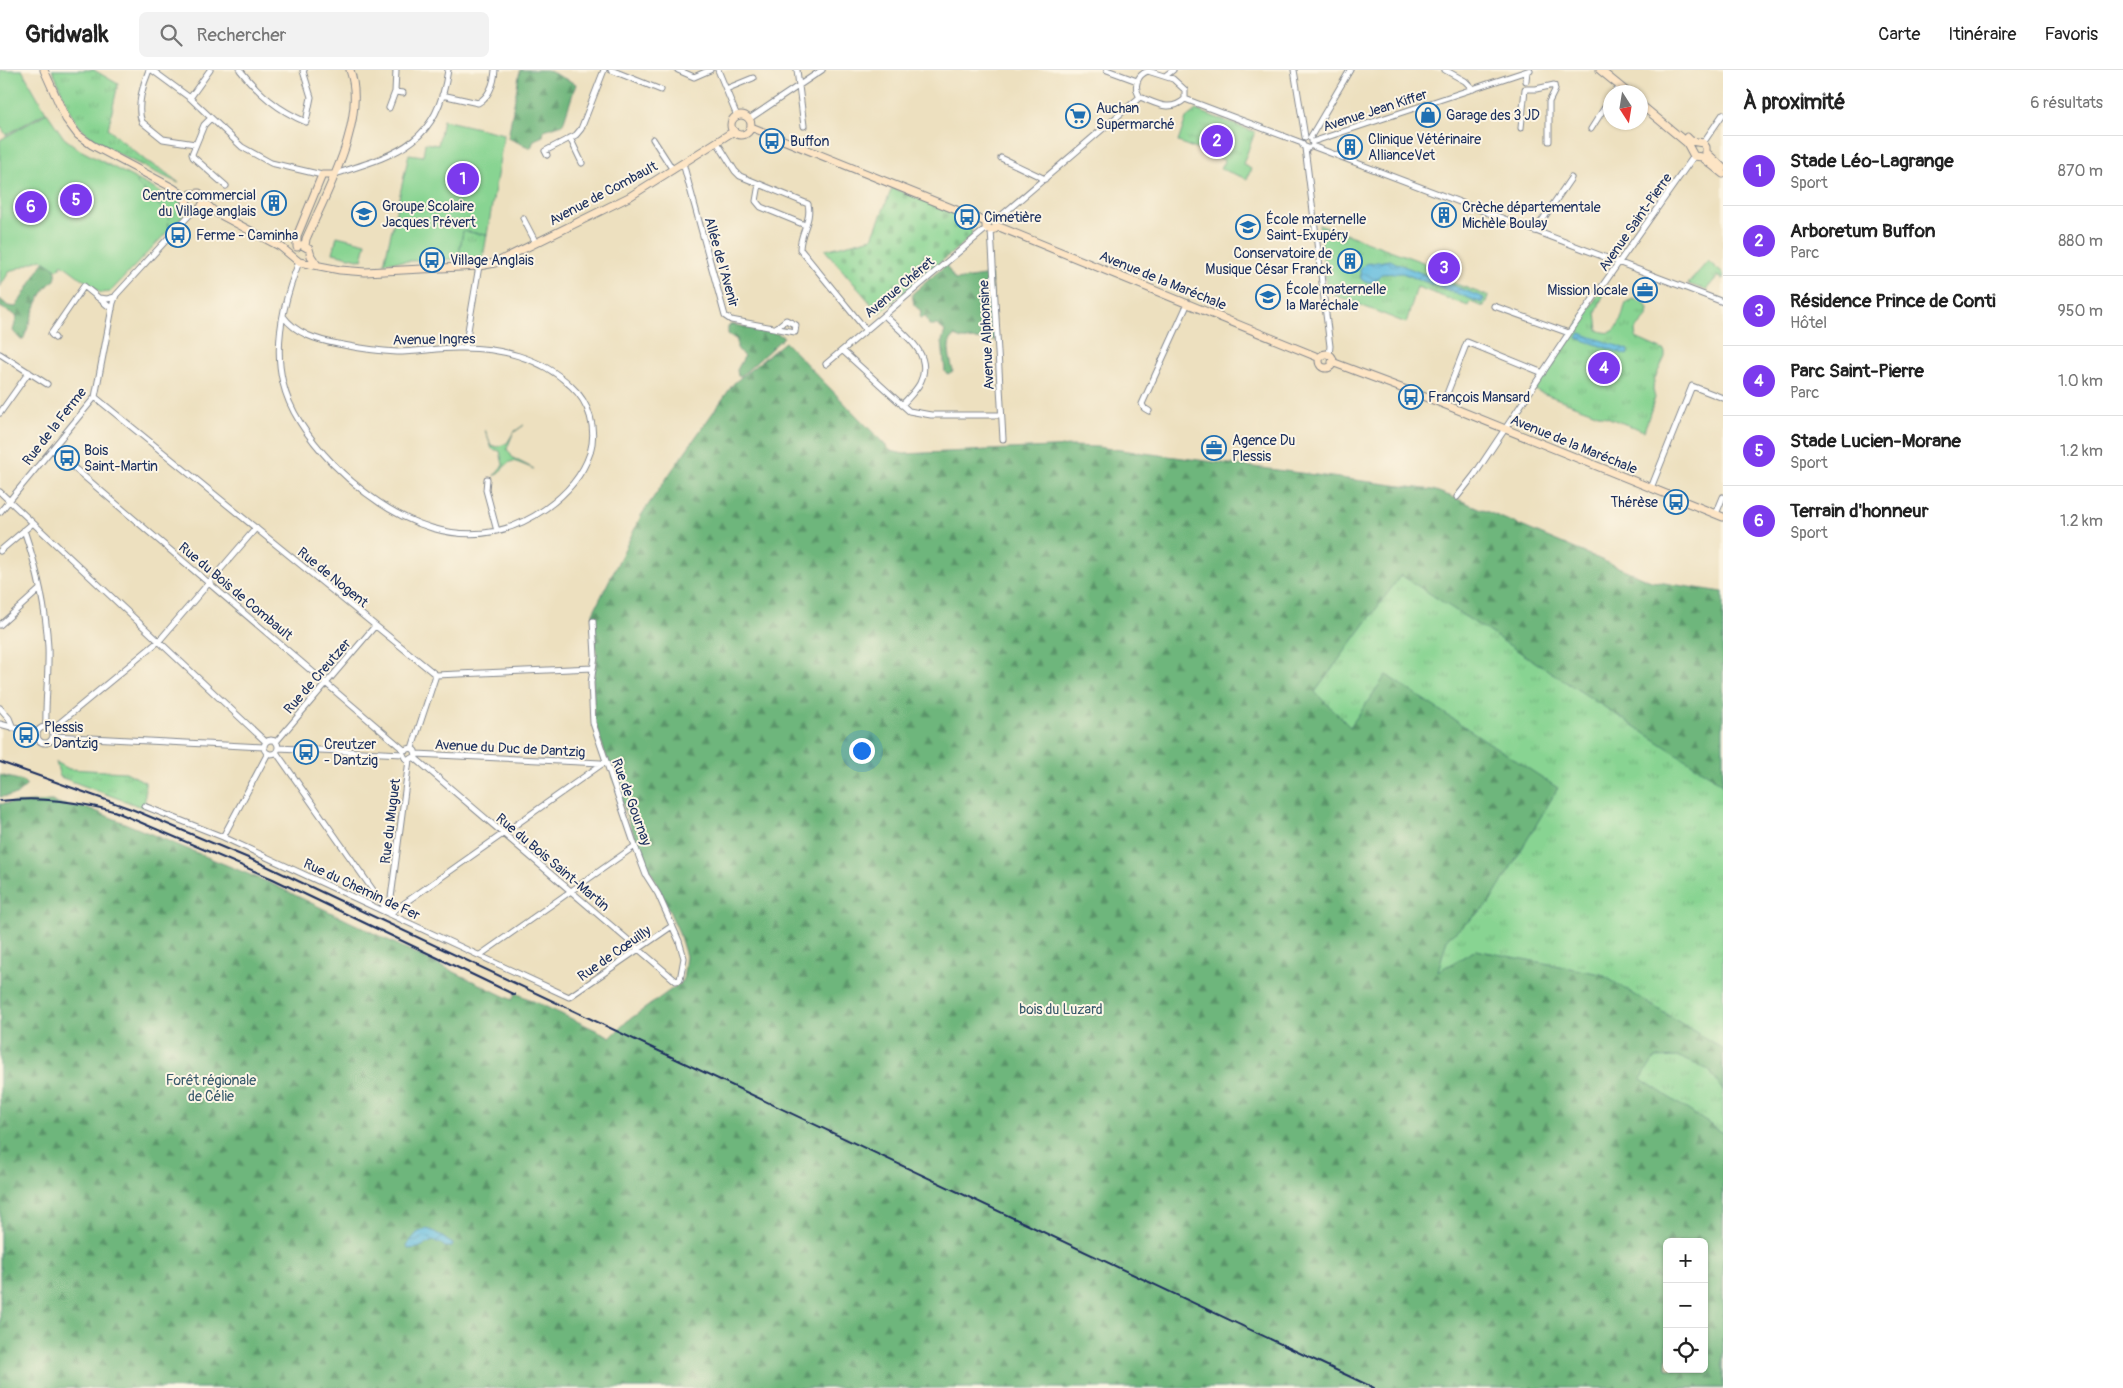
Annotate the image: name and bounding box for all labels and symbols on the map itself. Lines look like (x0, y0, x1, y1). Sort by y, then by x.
north arrow (1603, 85, 1648, 130)
street label: Avenue Jean Kiffer (1321, 86, 1429, 135)
place label: Auchan Supermarché (1096, 100, 1175, 133)
shop icon: Garage des 3 JD (1415, 102, 1441, 128)
supermarket icon: Auchan Supermarché (1065, 103, 1091, 129)
place label: Garage des 3 JD (1446, 107, 1540, 124)
pin: 2 (1201, 122, 1233, 160)
bus stop icon: Buffon (759, 128, 785, 154)
place label: Clinique Vétérinaire AllianceVet (1368, 131, 1481, 164)
place label: Buffon (790, 133, 829, 150)
building icon: Clinique Vétérinaire AllianceVet (1337, 134, 1363, 160)
street label: Avenue de Combault (546, 158, 661, 229)
pin: 1 (447, 160, 479, 198)
street label: Avenue Saint-Pierre (1595, 170, 1676, 275)
pin: 5 (60, 181, 92, 219)
place label: Centre commercial du Village anglais (142, 187, 257, 220)
pin: 6 (15, 188, 47, 226)
building icon: Centre commercial du Village anglais (261, 190, 287, 216)
place label: Groupe Scolaire Jacques Prévert (382, 198, 476, 231)
place label: Crèche départementale Michèle Boulay (1462, 199, 1601, 232)
school or university icon: Groupe Scolaire Jacques Prévert (351, 201, 377, 227)
building icon: Crèche départementale Michèle Boulay (1431, 202, 1457, 228)
bus stop icon: Cimetière (954, 204, 980, 230)
place label: Cimetière (984, 209, 1041, 226)
place label: École maternelle Saint-Exupéry (1266, 210, 1366, 244)
school or university icon: École maternelle Saint-Exupéry (1235, 214, 1261, 240)
street label: Allée de l'Avenir (701, 215, 742, 309)
bus stop icon: Ferme - Caminha (165, 222, 191, 248)
place label: Ferme - Caminha (196, 227, 298, 244)
place label: Conservatoire de Musique César Franck (1205, 245, 1332, 278)
bus stop icon: Village Anglais (419, 247, 445, 273)
street label: Avenue de la Maréchale (1097, 247, 1229, 314)
building icon: Conservatoire de Musique César Franck (1337, 248, 1363, 274)
pin: 3 (1428, 249, 1460, 287)
place label: Village Anglais (450, 252, 534, 269)
street label: Avenue Chéret (861, 253, 938, 322)
office icon: Mission locale (1632, 277, 1658, 303)
street label: Avenue Alphonsine (975, 279, 998, 390)
place label: École maternelle la Maréchale (1286, 280, 1386, 314)
place label: Mission locale (1547, 282, 1628, 299)
school or university icon: École maternelle la Maréchale (1255, 284, 1281, 310)
street label: Avenue Ingres (392, 330, 476, 349)
pin: 4 (1588, 349, 1620, 387)
street label: Rue de la Ferme (19, 384, 90, 469)
bus stop icon: François Mansard (1398, 384, 1424, 410)
place label: François Mansard (1428, 389, 1530, 406)
street label: Avenue de la Maréchale (1508, 411, 1640, 478)
place label: Agence Du Plessis (1232, 432, 1295, 465)
office icon: Agence Du Plessis (1201, 435, 1227, 461)
place label: Bois Saint-Martin (84, 442, 158, 475)
bus stop icon: Bois Saint-Martin (54, 445, 80, 471)
bus stop icon: Thérèse (1663, 489, 1689, 515)
place label: Thérèse (1611, 494, 1658, 511)
street label: Rue du Bois de Combault (175, 539, 296, 644)
street label: Rue de Nogent (294, 544, 372, 611)
street label: Rue de Creutzer (280, 635, 355, 717)
place label: Plessis - Dantzig (44, 719, 98, 752)
bus stop icon: Plessis - Dantzig (13, 722, 39, 748)
place label: Creutzer - Dantzig (324, 736, 378, 769)
street label: Avenue du Duc de Dantzig (434, 736, 586, 761)
your location (849, 738, 875, 764)
bus stop icon: Creutzer - Dantzig (293, 739, 319, 765)
street label: Rue de Gournay (608, 756, 655, 848)
street label: Rue du Muguet (377, 777, 404, 865)
street label: Rue du Bois Saint-Martin (492, 810, 613, 915)
street label: Rue du Chemin de Fer (301, 855, 423, 924)
street label: Rue de Cœuilly (574, 922, 654, 985)
park label: bois du Luzard (1019, 1001, 1103, 1018)
park label: Forêt régionale de Célie (166, 1072, 256, 1105)

